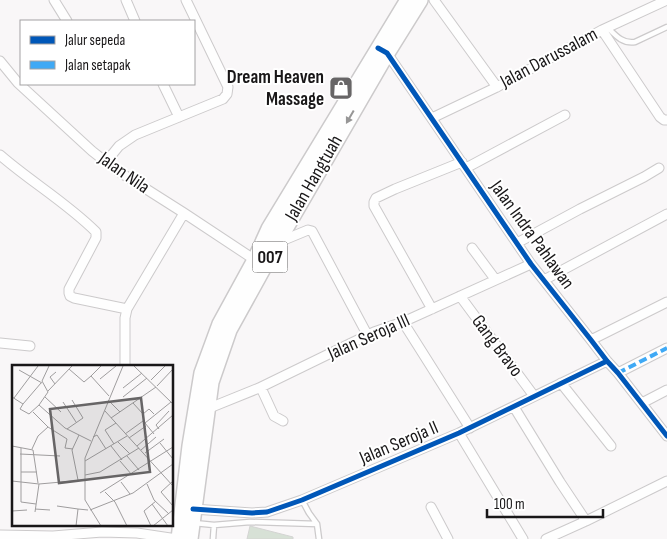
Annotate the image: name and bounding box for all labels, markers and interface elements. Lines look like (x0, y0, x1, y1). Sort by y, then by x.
legend (20, 20, 195, 85)
street label: Jalan Darussalam (496, 23, 602, 94)
text: Jalur sepeda (64, 31, 126, 50)
text: Jalan setapak (64, 56, 131, 75)
place label: Dream Heaven Massage (227, 66, 324, 111)
shop icon: Dream Heaven Massage (328, 75, 354, 101)
one-way arrow (346, 110, 355, 123)
street label: Jalan Hangtuah (280, 131, 348, 226)
street label: Jalan Nila (93, 147, 154, 199)
street label: Jalan Indra Pahlawan (484, 175, 579, 294)
road number: 007 (252, 242, 288, 272)
street label: Jalan Seroja III (324, 309, 414, 366)
street label: Gang Bravo (466, 311, 528, 381)
inset map (12, 365, 174, 526)
street label: Jalan Seroja II (355, 416, 442, 470)
scale bar (487, 486, 603, 518)
text: 100 m (494, 495, 525, 514)

